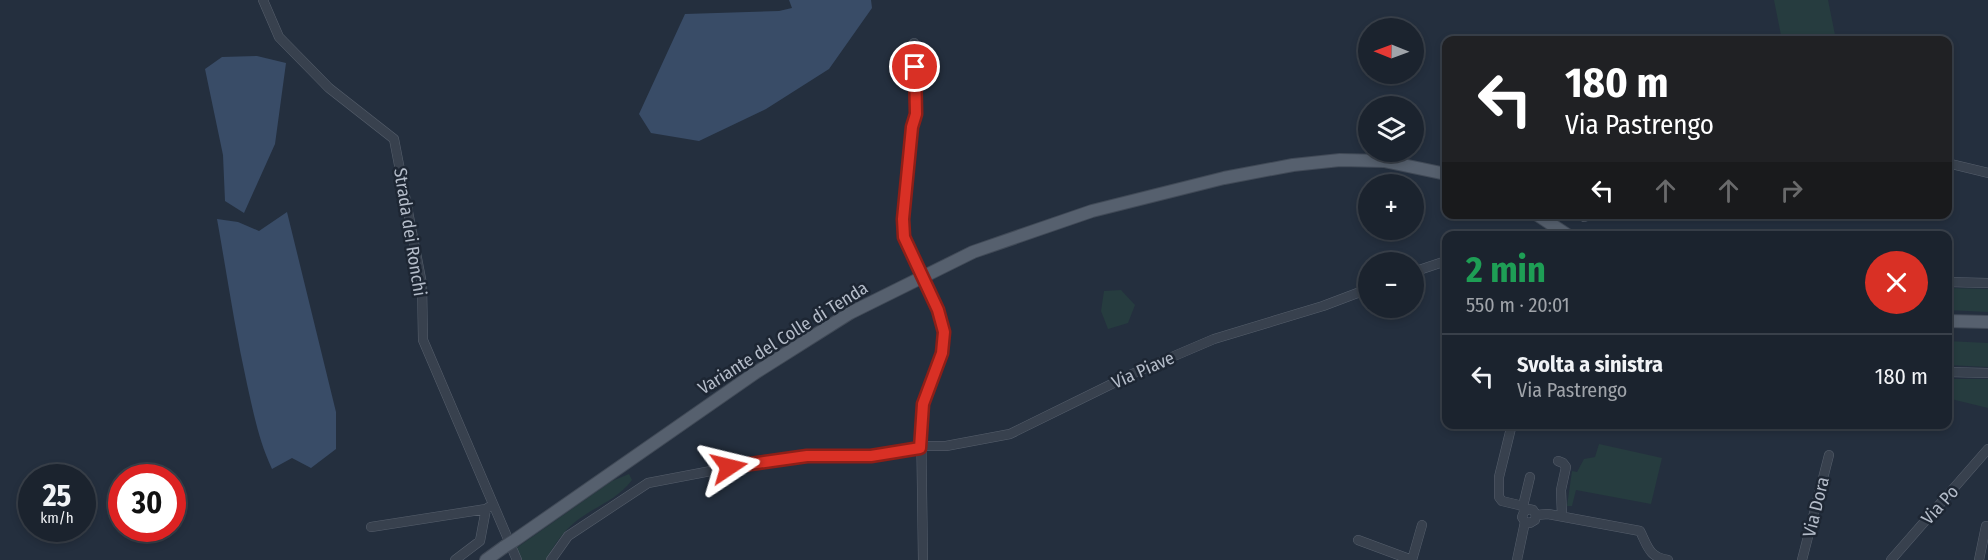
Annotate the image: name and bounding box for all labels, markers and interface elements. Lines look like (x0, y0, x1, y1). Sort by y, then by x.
north arrow (1358, 18, 1424, 84)
map controls (1358, 18, 1424, 318)
pin (889, 41, 940, 92)
icon: arrive (898, 50, 931, 83)
text: 180 m (1565, 58, 1669, 108)
icon: left (1466, 60, 1544, 138)
button: layers (1358, 96, 1424, 162)
text: Via Pastrengo (1565, 109, 1714, 141)
street label: Strada dei Ronchi (389, 166, 431, 298)
button: + (1358, 174, 1424, 240)
icon: left (1586, 174, 1619, 207)
icon: ahead (1649, 174, 1682, 207)
icon: ahead (1712, 174, 1745, 207)
icon: right (1775, 174, 1808, 207)
text: 2 min (1466, 248, 1546, 292)
button: close (1865, 251, 1928, 314)
button: − (1358, 252, 1424, 318)
street label: Variante del Colle di Tenda (694, 277, 872, 399)
text: 550 m · 20:01 (1466, 293, 1570, 317)
street label: Via Piave (1108, 346, 1178, 393)
text: Svolta a sinistra (1517, 351, 1663, 378)
icon: left (1466, 360, 1499, 393)
text: 180 m (1875, 363, 1928, 390)
text: Via Pastrengo (1517, 378, 1627, 402)
position arrow (697, 435, 761, 499)
speed limit sign: 30 (108, 464, 186, 542)
street label: Via Dora (1798, 474, 1834, 539)
text: 25 (43, 478, 71, 514)
street label: Via Po (1917, 481, 1963, 529)
text: km/h (40, 509, 74, 527)

